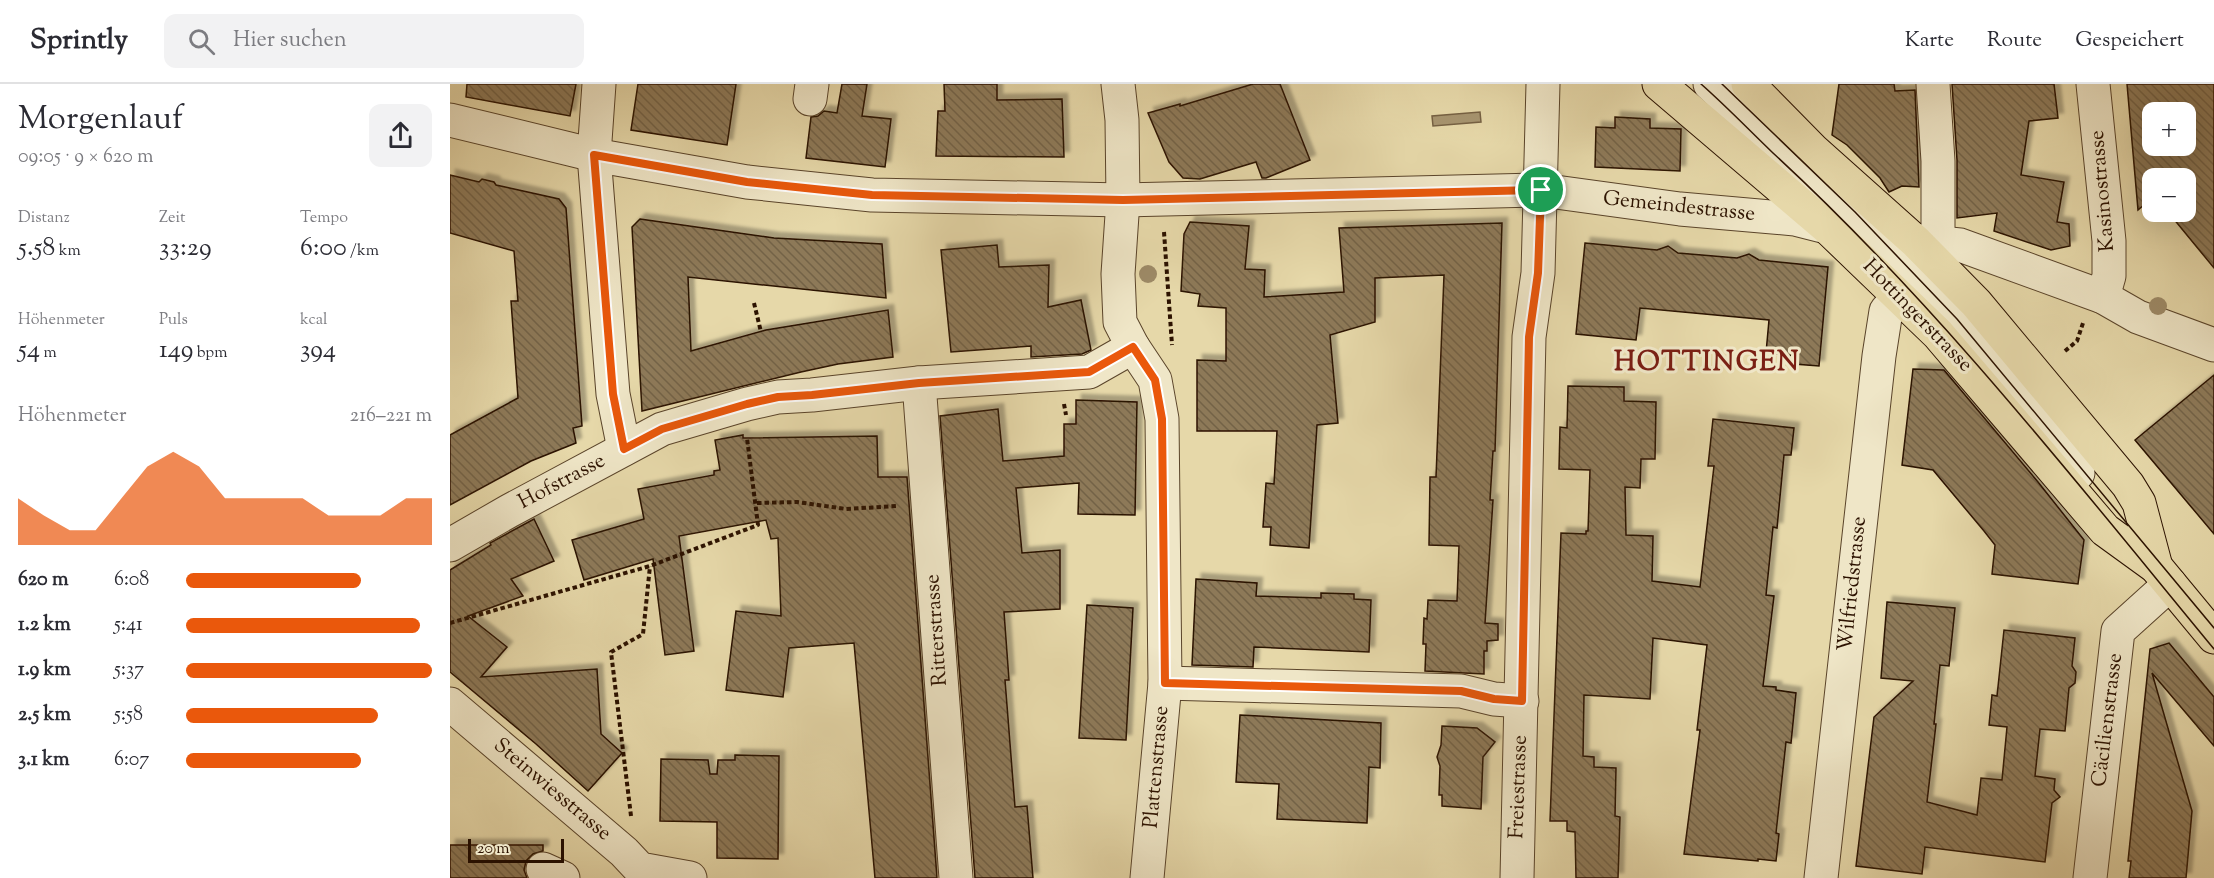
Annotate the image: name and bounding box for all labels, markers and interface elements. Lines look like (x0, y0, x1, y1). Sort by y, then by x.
search box (164, 14, 584, 68)
text: Sprintly (30, 21, 128, 61)
icon: search (185, 25, 218, 58)
text: Hier suchen (233, 25, 347, 57)
text: Karte (1905, 26, 1954, 56)
text: Route (1987, 26, 2042, 56)
text: Gespeichert (2075, 26, 2184, 56)
text: Morgenlauf (18, 96, 183, 144)
map controls (2142, 102, 2196, 222)
button: + (2142, 102, 2196, 156)
button: share (369, 104, 432, 167)
street label: Kasinostrasse (2083, 129, 2123, 253)
text: 09:05 · 9 × 620 m (18, 143, 154, 172)
pin (1515, 164, 1566, 215)
button: − (2142, 168, 2196, 222)
icon: arrive (1524, 173, 1557, 206)
street label: Gemeindestrasse (1601, 184, 1757, 230)
text: Distanz (18, 207, 70, 230)
text: Zeit (159, 207, 185, 230)
text: Tempo (300, 207, 348, 230)
text: 5.58 (18, 230, 55, 267)
text: 33:29 (159, 230, 212, 267)
text: 6:00 (300, 230, 347, 267)
text: km (55, 240, 81, 263)
text: /km (347, 240, 379, 263)
street label: Hottingerstrasse (1855, 252, 1979, 380)
text: Höhenmeter (18, 309, 105, 332)
text: Puls (159, 309, 188, 332)
text: kcal (300, 309, 328, 332)
text: 54 (18, 332, 40, 369)
text: 149 (159, 332, 193, 369)
text: 394 (300, 332, 336, 369)
text: m (40, 342, 57, 365)
text: bpm (193, 342, 227, 365)
district label: HOTTINGEN (1614, 344, 1800, 383)
text: Höhenmeter (18, 402, 127, 431)
text: 216–221 m (350, 402, 432, 431)
street label: Hofstrasse (513, 447, 611, 517)
street label: Wilfriedstrasse (1831, 515, 1875, 653)
text: 620 m (18, 566, 68, 595)
text: 6:08 (114, 566, 149, 595)
street label: Ritterstrasse (918, 573, 956, 687)
text: 1.2 km (18, 611, 71, 640)
text: 5:41 (114, 611, 143, 640)
street label: Cäcilienstrasse (2085, 651, 2131, 789)
text: 1.9 km (18, 656, 71, 685)
text: 5:37 (114, 656, 144, 685)
text: 2.5 km (18, 701, 71, 730)
text: 5:58 (114, 701, 143, 730)
street label: Plattenstrasse (1137, 704, 1177, 830)
street label: Steinwiesstrasse (486, 732, 618, 848)
street label: Freiestrasse (1502, 735, 1536, 839)
text: 3.1 km (18, 746, 70, 775)
text: 6:07 (114, 746, 149, 775)
scale bar (468, 836, 564, 864)
text: 20 m (477, 838, 510, 861)

